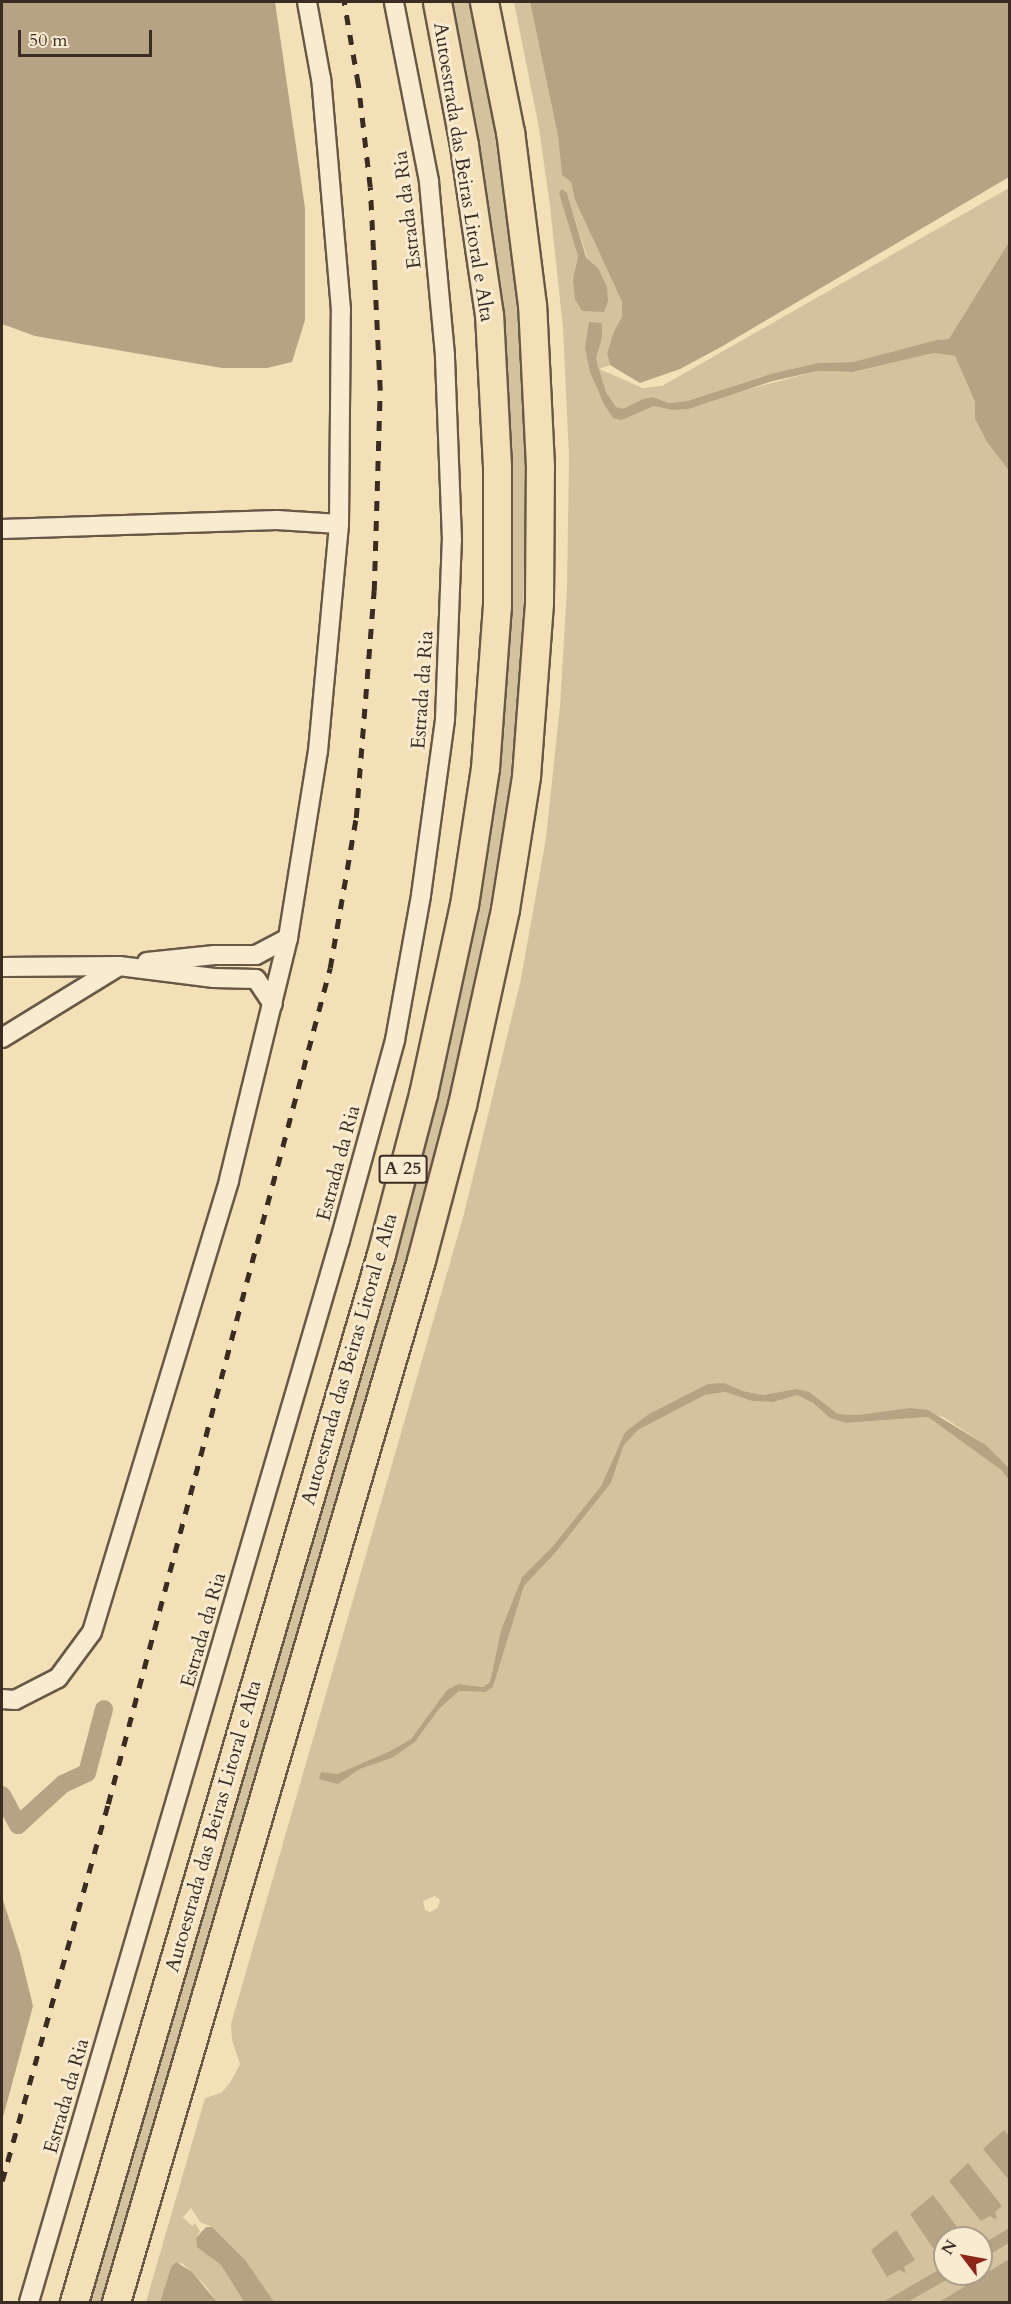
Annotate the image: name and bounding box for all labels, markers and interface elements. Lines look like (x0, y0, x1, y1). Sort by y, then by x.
scale bar (21, 18, 154, 56)
street label: Autoestrada das Beiras Litoral e Alta (428, 21, 500, 323)
text: 50 m (29, 28, 68, 53)
street label: Estrada da Ria (388, 150, 426, 270)
street label: Estrada da Ria (406, 630, 438, 750)
street label: Estrada da Ria (311, 1103, 365, 1223)
road number: A 25 (378, 1154, 428, 1184)
street label: Autoestrada das Beiras Litoral e Alta (296, 1210, 402, 1508)
street label: Estrada da Ria (175, 1570, 231, 1690)
street label: Autoestrada das Beiras Litoral e Alta (160, 1677, 266, 1975)
street label: Estrada da Ria (38, 2036, 94, 2156)
north arrow (933, 2226, 993, 2286)
text: N (936, 2236, 962, 2259)

